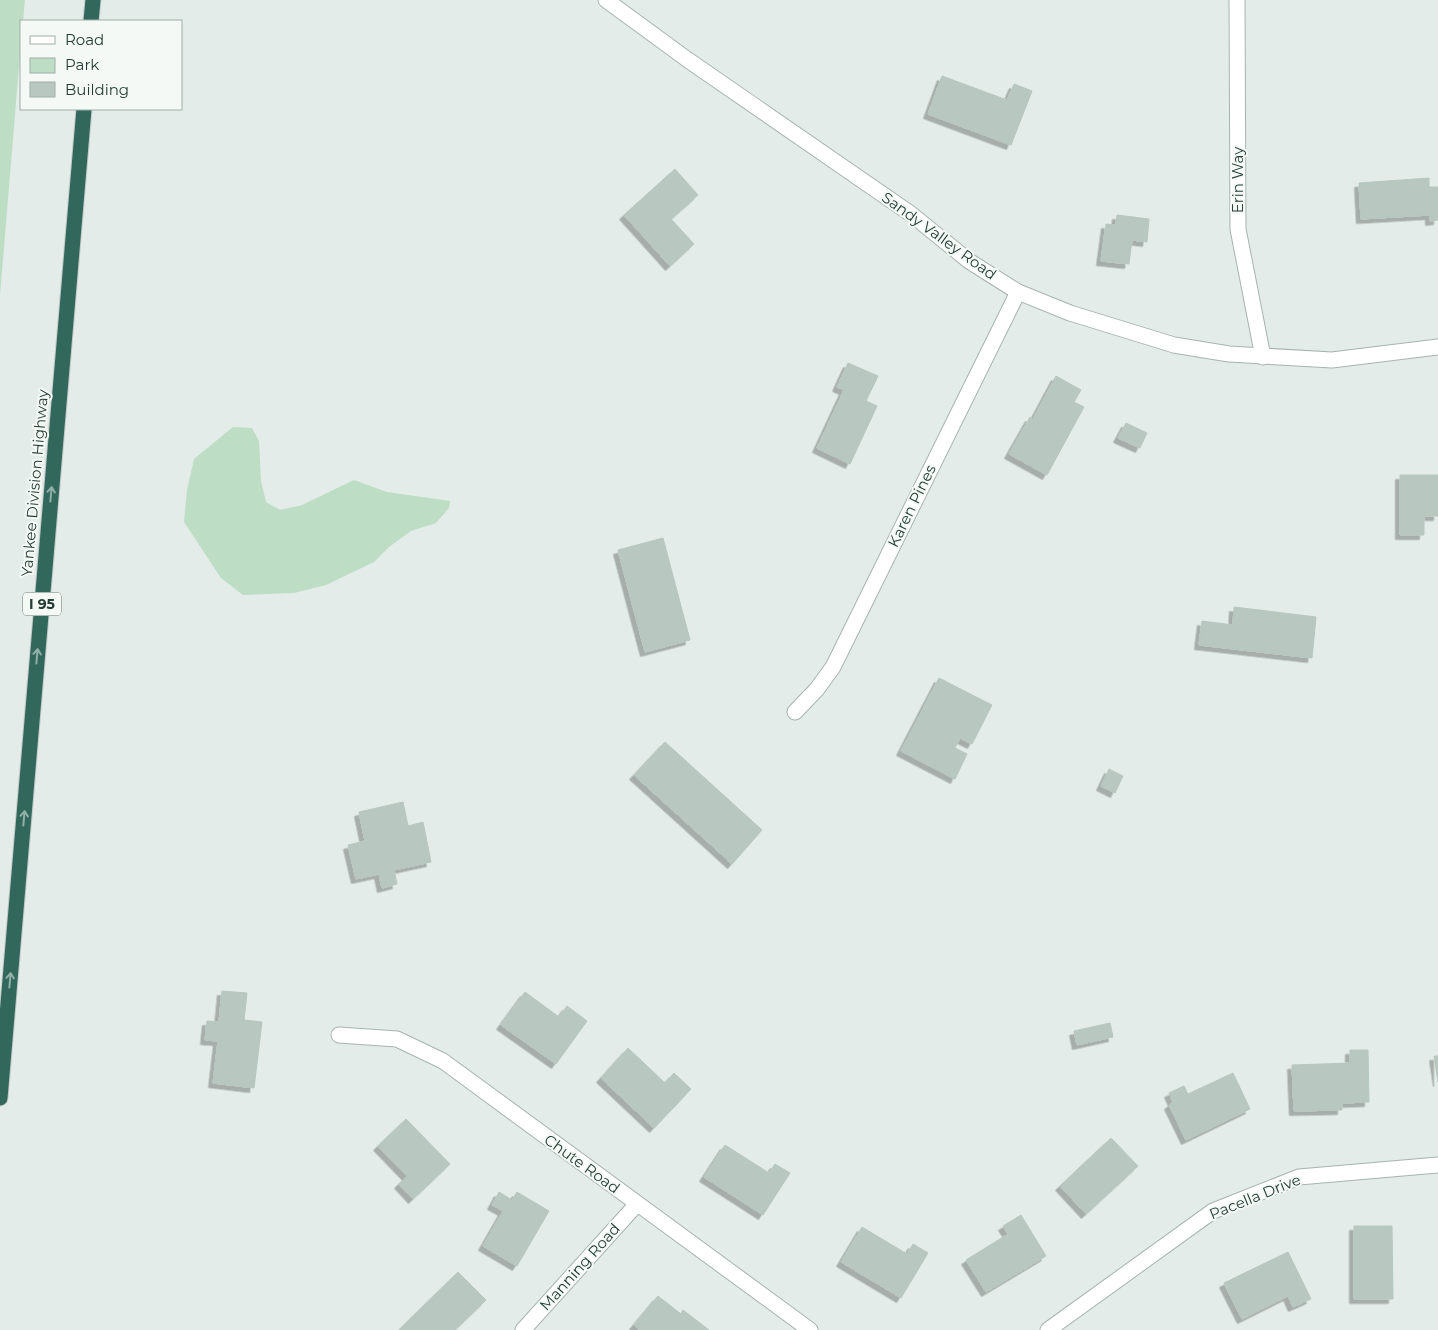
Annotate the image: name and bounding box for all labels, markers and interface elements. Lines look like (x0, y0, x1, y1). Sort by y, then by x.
legend (20, 20, 182, 110)
text: Road (65, 30, 104, 49)
text: Park (65, 55, 99, 74)
text: Building (65, 80, 129, 99)
street label: Erin Way (1228, 146, 1247, 213)
street label: Sandy Valley Road (878, 188, 1000, 284)
street label: Yankee Division Highway (17, 388, 52, 577)
street label: Karen Pines (883, 461, 940, 550)
one-way arrow (46, 487, 56, 503)
road number: I 95 (23, 592, 61, 616)
one-way arrow (33, 649, 42, 665)
one-way arrow (19, 810, 28, 826)
one-way arrow (5, 972, 15, 988)
street label: Chute Road (541, 1130, 624, 1197)
street label: Pacella Drive (1206, 1170, 1303, 1223)
street label: Manning Road (535, 1219, 624, 1314)

